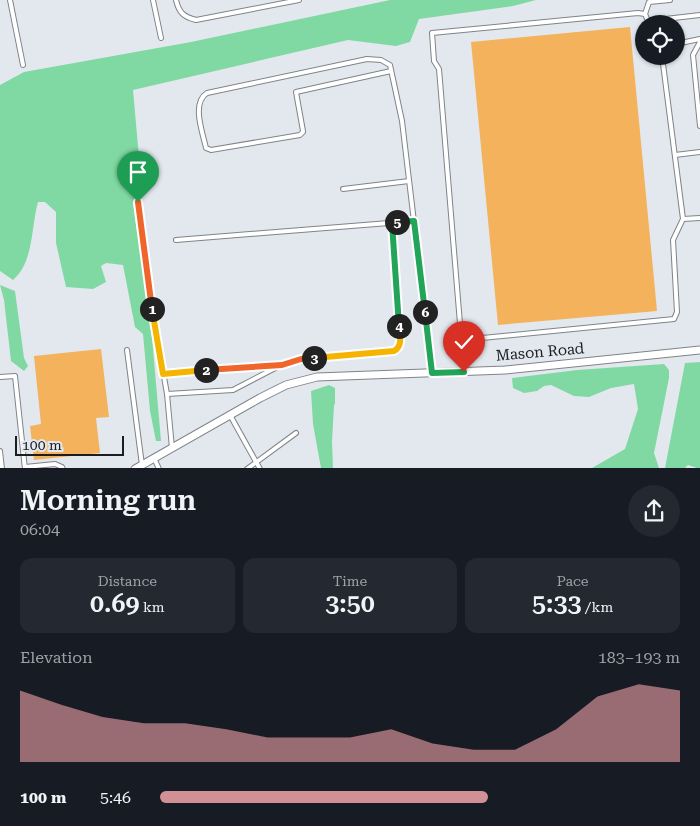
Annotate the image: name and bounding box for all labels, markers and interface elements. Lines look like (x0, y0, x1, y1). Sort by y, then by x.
map controls (635, 15, 685, 65)
button: locate (635, 15, 685, 65)
pin (117, 151, 159, 202)
icon: arrive (124, 158, 152, 186)
pin: 5 (384, 210, 410, 234)
text: 5 (394, 214, 401, 230)
pin: 1 (140, 296, 164, 322)
pin: 6 (412, 300, 438, 324)
text: 1 (149, 301, 156, 317)
text: 6 (422, 304, 429, 320)
pin: 4 (386, 314, 412, 338)
text: 4 (396, 318, 403, 334)
pin (443, 321, 485, 372)
icon: check (450, 328, 478, 356)
street label: Mason Road (495, 339, 585, 365)
pin: 3 (302, 346, 326, 370)
text: 3 (311, 350, 318, 366)
pin: 2 (194, 358, 218, 382)
text: 2 (203, 362, 210, 378)
scale bar (15, 433, 124, 457)
text: 100 m (22, 437, 62, 453)
text: Morning run (20, 484, 196, 517)
button: share (628, 485, 680, 537)
text: 06:04 (20, 520, 60, 539)
text: Distance (98, 573, 157, 589)
text: Time (333, 573, 367, 589)
text: Pace (557, 573, 588, 589)
text: 0.69 (90, 589, 139, 618)
text: 3:50 (325, 589, 375, 618)
text: 5:33 (532, 589, 581, 618)
text: km (139, 599, 165, 615)
text: /km (581, 599, 613, 615)
text: Elevation (20, 648, 93, 667)
text: 183–193 m (598, 648, 680, 667)
text: 100 m (20, 788, 66, 807)
text: 5:46 (100, 788, 131, 807)

